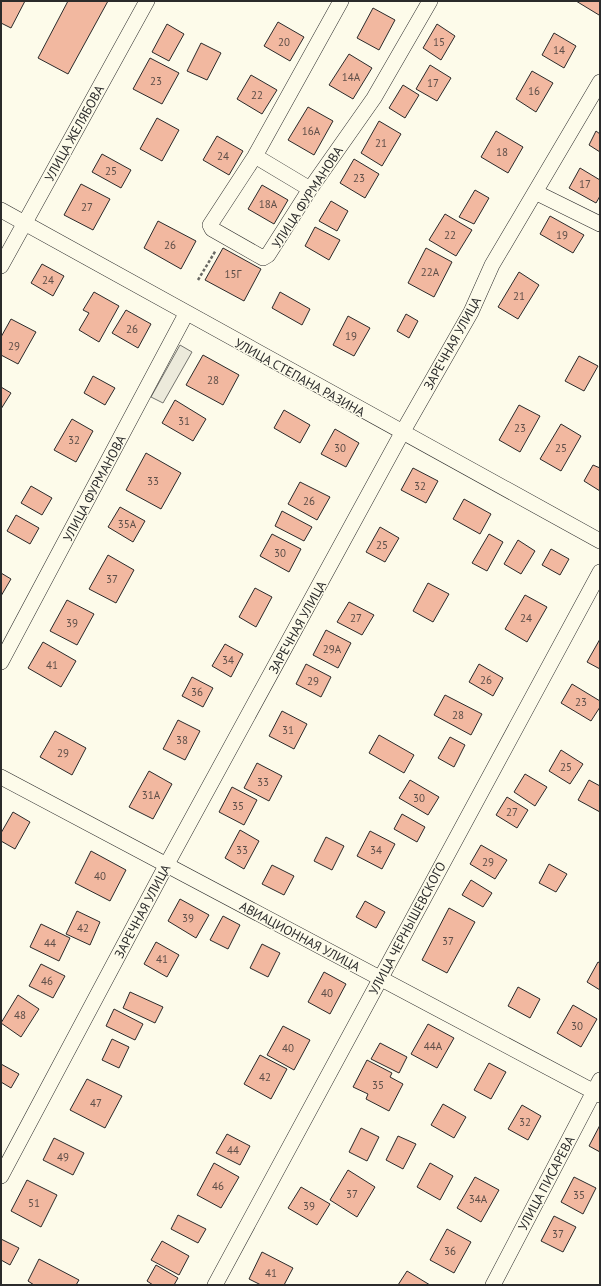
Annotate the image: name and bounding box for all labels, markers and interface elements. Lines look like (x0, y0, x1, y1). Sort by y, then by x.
house number: 20 (278, 35, 290, 49)
house number: 15 (433, 35, 445, 49)
house number: 14 (553, 43, 565, 57)
house number: 14А (342, 70, 361, 84)
house number: 23 (150, 74, 162, 88)
house number: 17 (427, 76, 439, 90)
street label: УЛИЦА ЖЕЛЯБОВА (41, 82, 108, 184)
house number: 16 (528, 84, 540, 98)
house number: 22 (251, 88, 263, 102)
house number: 16А (302, 124, 321, 138)
house number: 21 (375, 136, 387, 150)
street label: УЛИЦА ФУРМАНОВА (268, 143, 347, 251)
house number: 18 (496, 145, 508, 159)
house number: 24 (217, 149, 229, 163)
house number: 25 (105, 164, 117, 178)
house number: 23 (353, 171, 365, 185)
house number: 17 (579, 177, 591, 191)
house number: 18А (259, 197, 278, 211)
house number: 27 (81, 200, 93, 214)
house number: 22 (444, 228, 456, 242)
house number: 19 (556, 228, 568, 242)
house number: 26 (164, 238, 176, 252)
house number: 22А (421, 265, 440, 279)
house number: 15Г (225, 267, 243, 281)
house number: 24 (42, 273, 54, 287)
house number: 21 (513, 289, 525, 303)
street label: ЗАРЕЧНАЯ УЛИЦА (420, 293, 485, 393)
house number: 26 (126, 322, 138, 336)
house number: 19 (345, 329, 357, 343)
street label: УЛИЦА СТЕПАНА РАЗИНА (232, 335, 368, 421)
house number: 29 (8, 339, 20, 353)
house number: 28 (207, 373, 219, 387)
house number: 31 (178, 414, 190, 428)
house number: 23 (514, 421, 526, 435)
street label: УЛИЦА ФУРМАНОВА (59, 432, 130, 544)
house number: 32 (68, 433, 80, 447)
house number: 30 (334, 441, 346, 455)
house number: 25 (555, 441, 567, 455)
house number: 33 (147, 474, 159, 488)
house number: 32 (414, 479, 426, 493)
house number: 26 (303, 494, 315, 508)
house number: 35А (118, 517, 137, 531)
house number: 25 (376, 538, 388, 552)
house number: 30 (274, 546, 286, 560)
house number: 37 (106, 572, 118, 586)
street label: ЗАРЕЧНАЯ УЛИЦА (265, 577, 330, 677)
house number: 27 (350, 611, 362, 625)
house number: 24 (520, 611, 532, 625)
house number: 39 (66, 616, 78, 630)
house number: 29А (323, 642, 342, 656)
house number: 34 (222, 653, 234, 667)
house number: 41 (46, 658, 58, 672)
house number: 26 (480, 673, 492, 687)
house number: 29 (307, 674, 319, 688)
house number: 36 (191, 685, 203, 699)
house number: 23 (575, 695, 587, 709)
house number: 28 (452, 708, 464, 722)
house number: 31 (282, 723, 294, 737)
house number: 38 (176, 733, 188, 747)
house number: 29 (57, 746, 69, 760)
house number: 25 (560, 760, 572, 774)
house number: 33 (257, 775, 269, 789)
house number: 31А (142, 788, 161, 802)
house number: 30 (413, 791, 425, 805)
house number: 35 (232, 799, 244, 813)
house number: 27 (506, 805, 518, 819)
house number: 33 (236, 843, 248, 857)
house number: 34 (370, 843, 382, 857)
house number: 29 (482, 855, 494, 869)
street label: УЛИЦА ЧЕРНЫШЕВСКОГО (365, 859, 450, 998)
street label: ЗАРЕЧНАЯ УЛИЦА (111, 861, 175, 961)
house number: 40 (94, 869, 106, 883)
street label: АВИАЦИОННАЯ УЛИЦА (237, 897, 363, 976)
house number: 39 (182, 911, 194, 925)
house number: 42 (77, 921, 89, 935)
house number: 37 (442, 934, 454, 948)
house number: 44 (44, 936, 56, 950)
house number: 41 (156, 952, 168, 966)
house number: 46 (41, 974, 53, 988)
house number: 40 (321, 986, 333, 1000)
house number: 48 (14, 1008, 26, 1022)
house number: 30 (571, 1019, 583, 1033)
house number: 44А (424, 1039, 443, 1053)
house number: 40 (282, 1041, 294, 1055)
house number: 42 (259, 1070, 271, 1084)
house number: 35 (372, 1078, 384, 1092)
house number: 47 (90, 1096, 102, 1110)
house number: 32 (519, 1115, 531, 1129)
street label: УЛИЦА ПИСАРЕВА (514, 1133, 579, 1233)
house number: 44 (227, 1143, 239, 1157)
house number: 49 (57, 1150, 69, 1164)
house number: 46 (212, 1179, 224, 1193)
house number: 37 (346, 1187, 358, 1201)
house number: 35 (573, 1188, 585, 1202)
house number: 34А (469, 1192, 488, 1206)
house number: 51 (28, 1196, 40, 1210)
house number: 39 (303, 1199, 315, 1213)
house number: 37 (552, 1227, 564, 1241)
house number: 36 (444, 1244, 456, 1258)
house number: 41 (265, 1266, 277, 1280)

